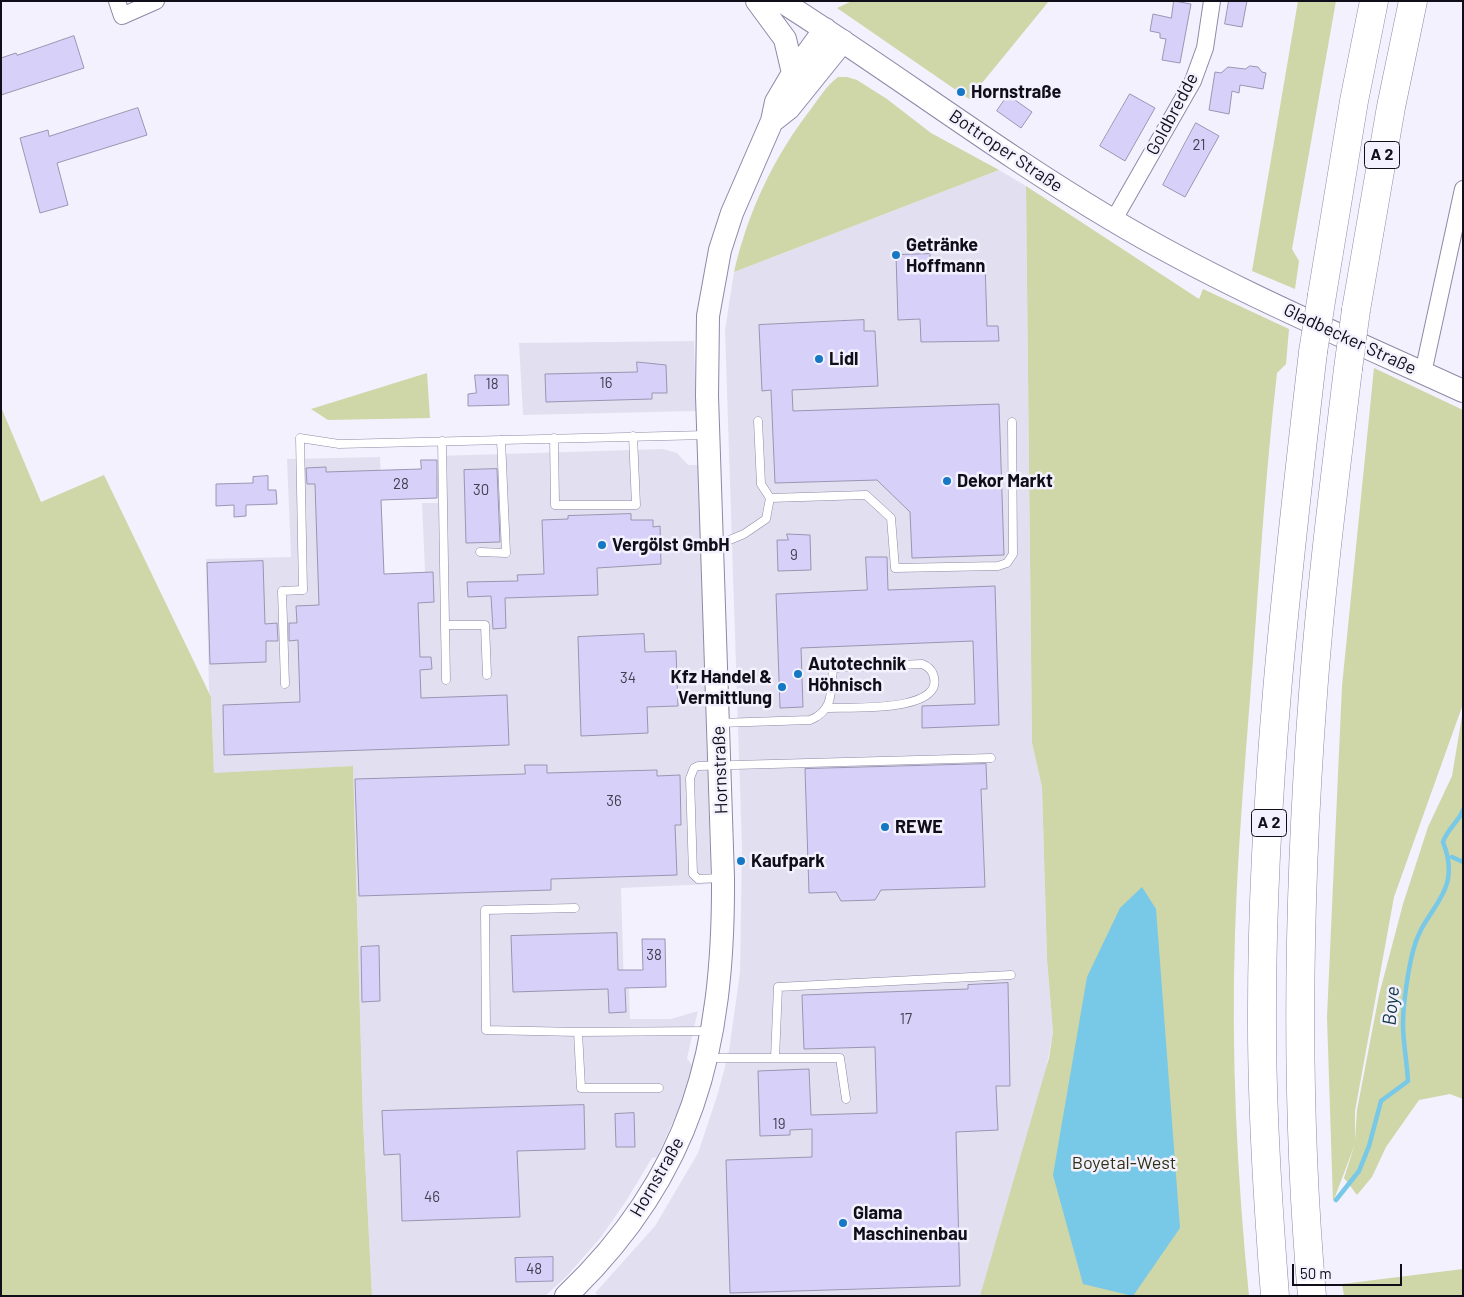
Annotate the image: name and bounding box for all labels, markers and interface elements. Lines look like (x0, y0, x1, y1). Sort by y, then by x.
street label: Goldbredde (1141, 69, 1203, 159)
place label: Hornstraße (971, 81, 1061, 103)
marker: Hornstraße (955, 86, 967, 98)
street label: Bottroper Straße (945, 105, 1067, 197)
house number: 21 (1192, 136, 1206, 154)
road number: A 2 (1364, 142, 1400, 168)
place label: Getränke Hoffmann (906, 234, 985, 276)
marker: Getränke Hoffmann (890, 249, 902, 261)
street label: Gladbecker Straße (1280, 299, 1420, 379)
place label: Lidl (829, 348, 858, 370)
marker: Lidl (813, 353, 825, 365)
house number: 16 (600, 374, 612, 392)
house number: 18 (485, 375, 499, 393)
place label: Dekor Markt (957, 470, 1053, 492)
house number: 28 (393, 475, 409, 493)
marker: Dekor Markt (941, 475, 953, 487)
house number: 30 (473, 481, 489, 499)
place label: Vergölst GmbH (612, 534, 730, 556)
marker: Vergölst GmbH (596, 539, 608, 551)
house number: 9 (790, 546, 798, 564)
place label: Autotechnik Höhnisch (808, 653, 906, 696)
place label: Kfz Handel & Vermittlung (671, 666, 772, 709)
marker: Autotechnik Höhnisch (792, 668, 804, 680)
house number: 34 (620, 669, 636, 687)
marker: Kfz Handel & Vermittlung (776, 681, 788, 693)
street label: Hornstraße (708, 725, 732, 815)
house number: 36 (606, 792, 622, 810)
road number: A 2 (1252, 810, 1286, 836)
place label: REWE (895, 816, 943, 838)
marker: REWE (879, 821, 891, 833)
place label: Kaufpark (751, 850, 825, 872)
marker: Kaufpark (735, 855, 747, 867)
house number: 38 (646, 946, 662, 964)
water label: Boye (1378, 985, 1404, 1027)
house number: 17 (900, 1010, 912, 1028)
house number: 19 (772, 1115, 786, 1133)
street label: Hornstraße (626, 1133, 688, 1221)
park label: Boyetal-West (1072, 1152, 1176, 1174)
house number: 46 (424, 1188, 440, 1206)
place label: Glama Maschinenbau (853, 1202, 967, 1244)
marker: Glama Maschinenbau (837, 1217, 849, 1229)
scale bar (1294, 1254, 1404, 1286)
house number: 48 (526, 1260, 542, 1278)
text: 50 m (1300, 1264, 1332, 1282)

